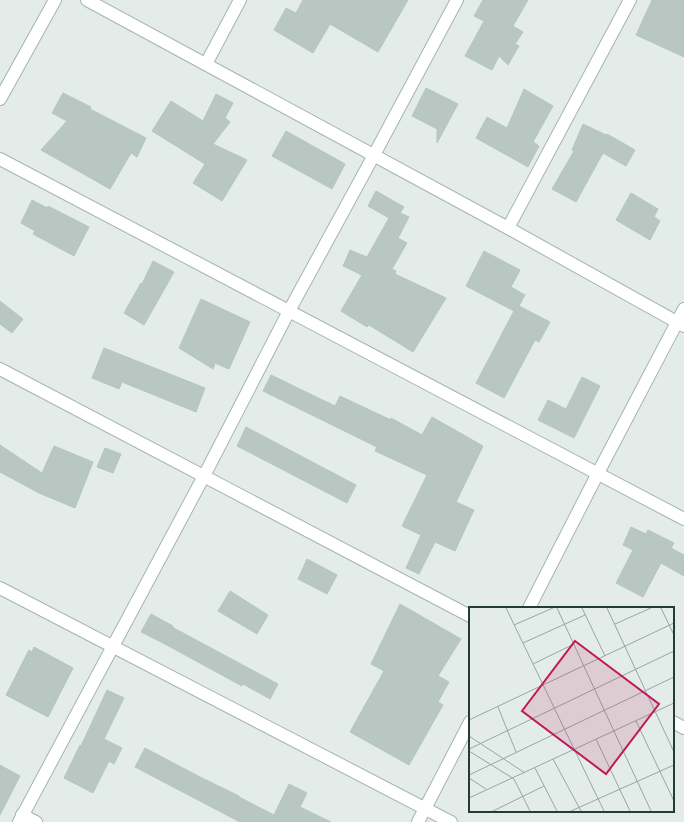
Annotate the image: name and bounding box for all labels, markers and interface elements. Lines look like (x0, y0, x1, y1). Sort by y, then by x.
inset map (469, 607, 674, 812)

